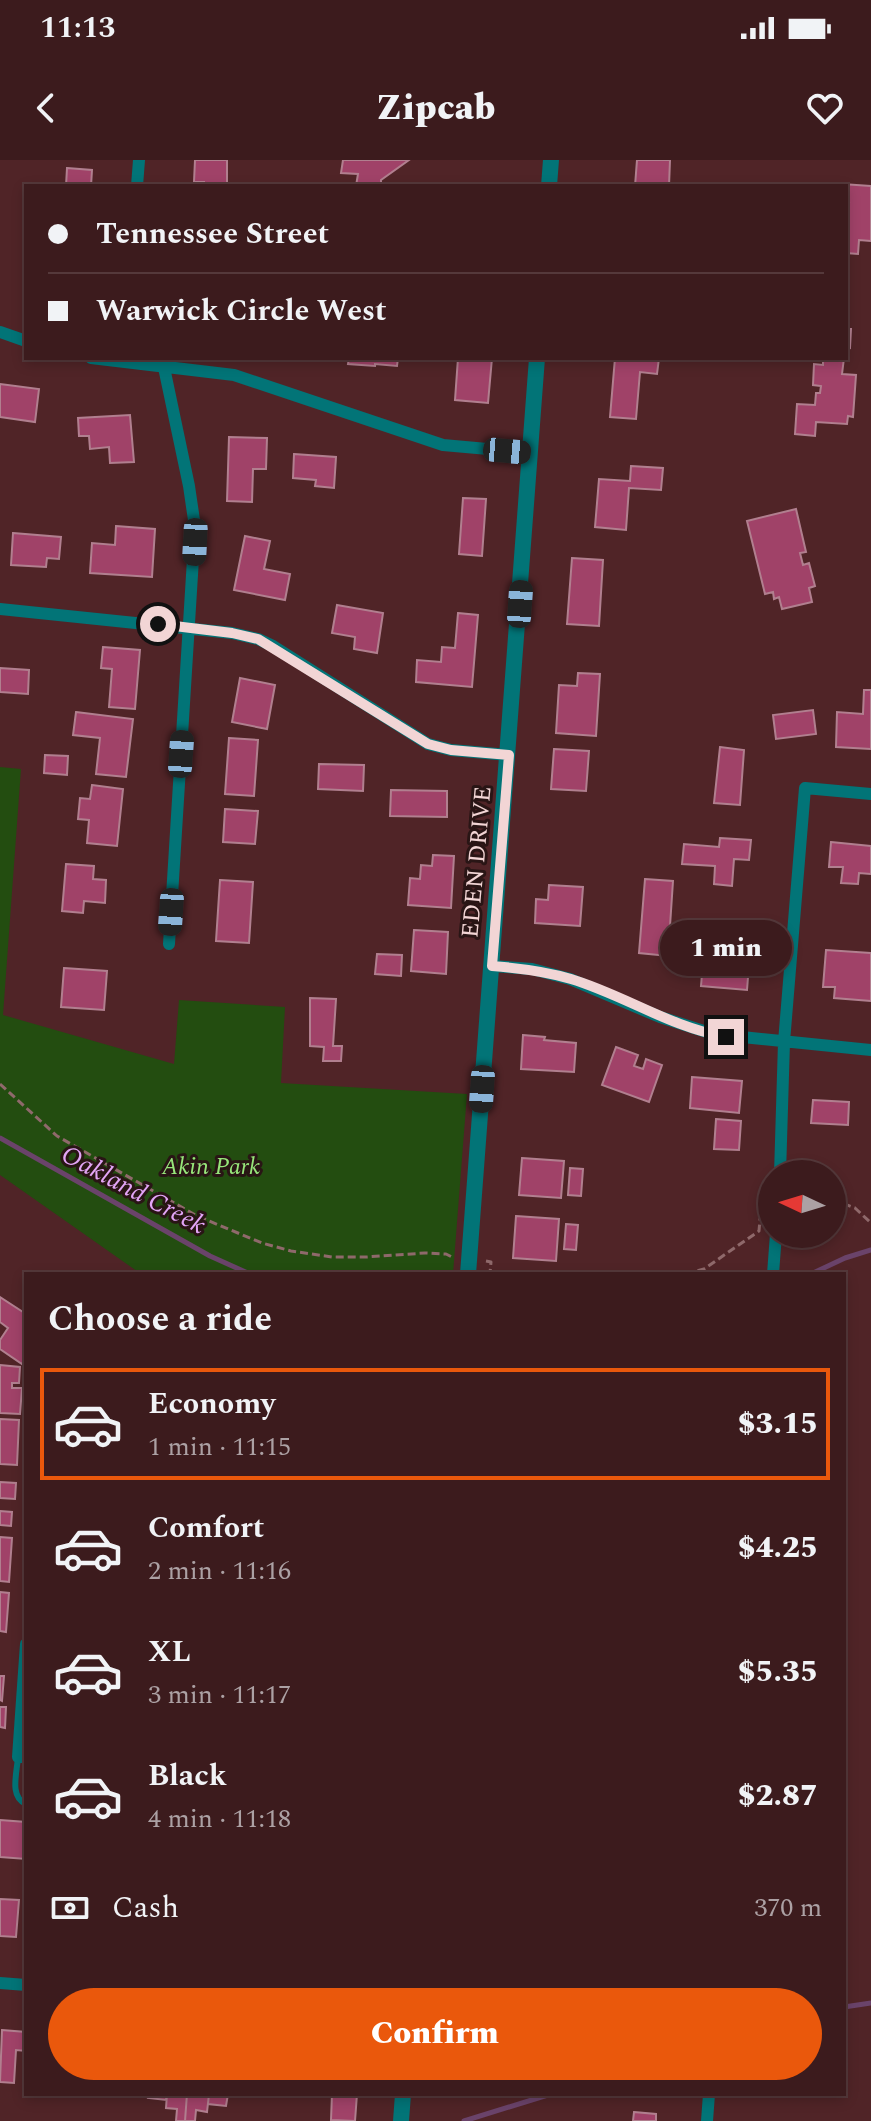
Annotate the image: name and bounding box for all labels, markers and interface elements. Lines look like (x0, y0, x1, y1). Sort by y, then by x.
text: 11:13 (40, 5, 115, 51)
text: Zipcab (376, 81, 495, 136)
icon: back (24, 86, 68, 130)
icon: heart (803, 86, 847, 130)
text: Tennessee Street (96, 211, 329, 257)
text: Warwick Circle West (96, 288, 387, 334)
car (482, 437, 532, 465)
car (182, 517, 208, 567)
car (506, 579, 534, 629)
route start (140, 606, 176, 642)
car (167, 729, 195, 779)
street label: EDEN DRIVE (452, 785, 502, 940)
car (157, 887, 185, 937)
callout: 1 min (660, 921, 792, 977)
text: 1 min (690, 928, 762, 968)
route end (708, 1019, 744, 1055)
car (468, 1064, 496, 1114)
water label: Oakland Creek (54, 1135, 213, 1245)
park label: Akin Park (161, 1149, 260, 1185)
north arrow (758, 1160, 846, 1248)
map controls (758, 1160, 846, 1248)
text: Choose a ride (48, 1292, 272, 1347)
text: Economy (148, 1381, 275, 1427)
icon: car (52, 1388, 124, 1460)
text: $3.15 (738, 1401, 818, 1447)
text: 1 min · 11:15 (148, 1427, 291, 1467)
text: Comfort (148, 1505, 264, 1551)
icon: car (52, 1512, 124, 1584)
text: $4.25 (738, 1525, 818, 1571)
text: 2 min · 11:16 (148, 1551, 291, 1591)
text: XL (148, 1629, 191, 1675)
icon: car (52, 1636, 124, 1708)
text: $5.35 (738, 1649, 818, 1695)
text: 3 min · 11:17 (148, 1675, 291, 1715)
text: Black (148, 1753, 227, 1799)
icon: car (52, 1760, 124, 1832)
text: $2.87 (738, 1773, 818, 1819)
text: 4 min · 11:18 (148, 1799, 291, 1839)
text: Cash (112, 1885, 179, 1931)
icon: cash (48, 1886, 92, 1930)
text: 370 m (754, 1888, 822, 1928)
button: Confirm (48, 1988, 822, 2080)

